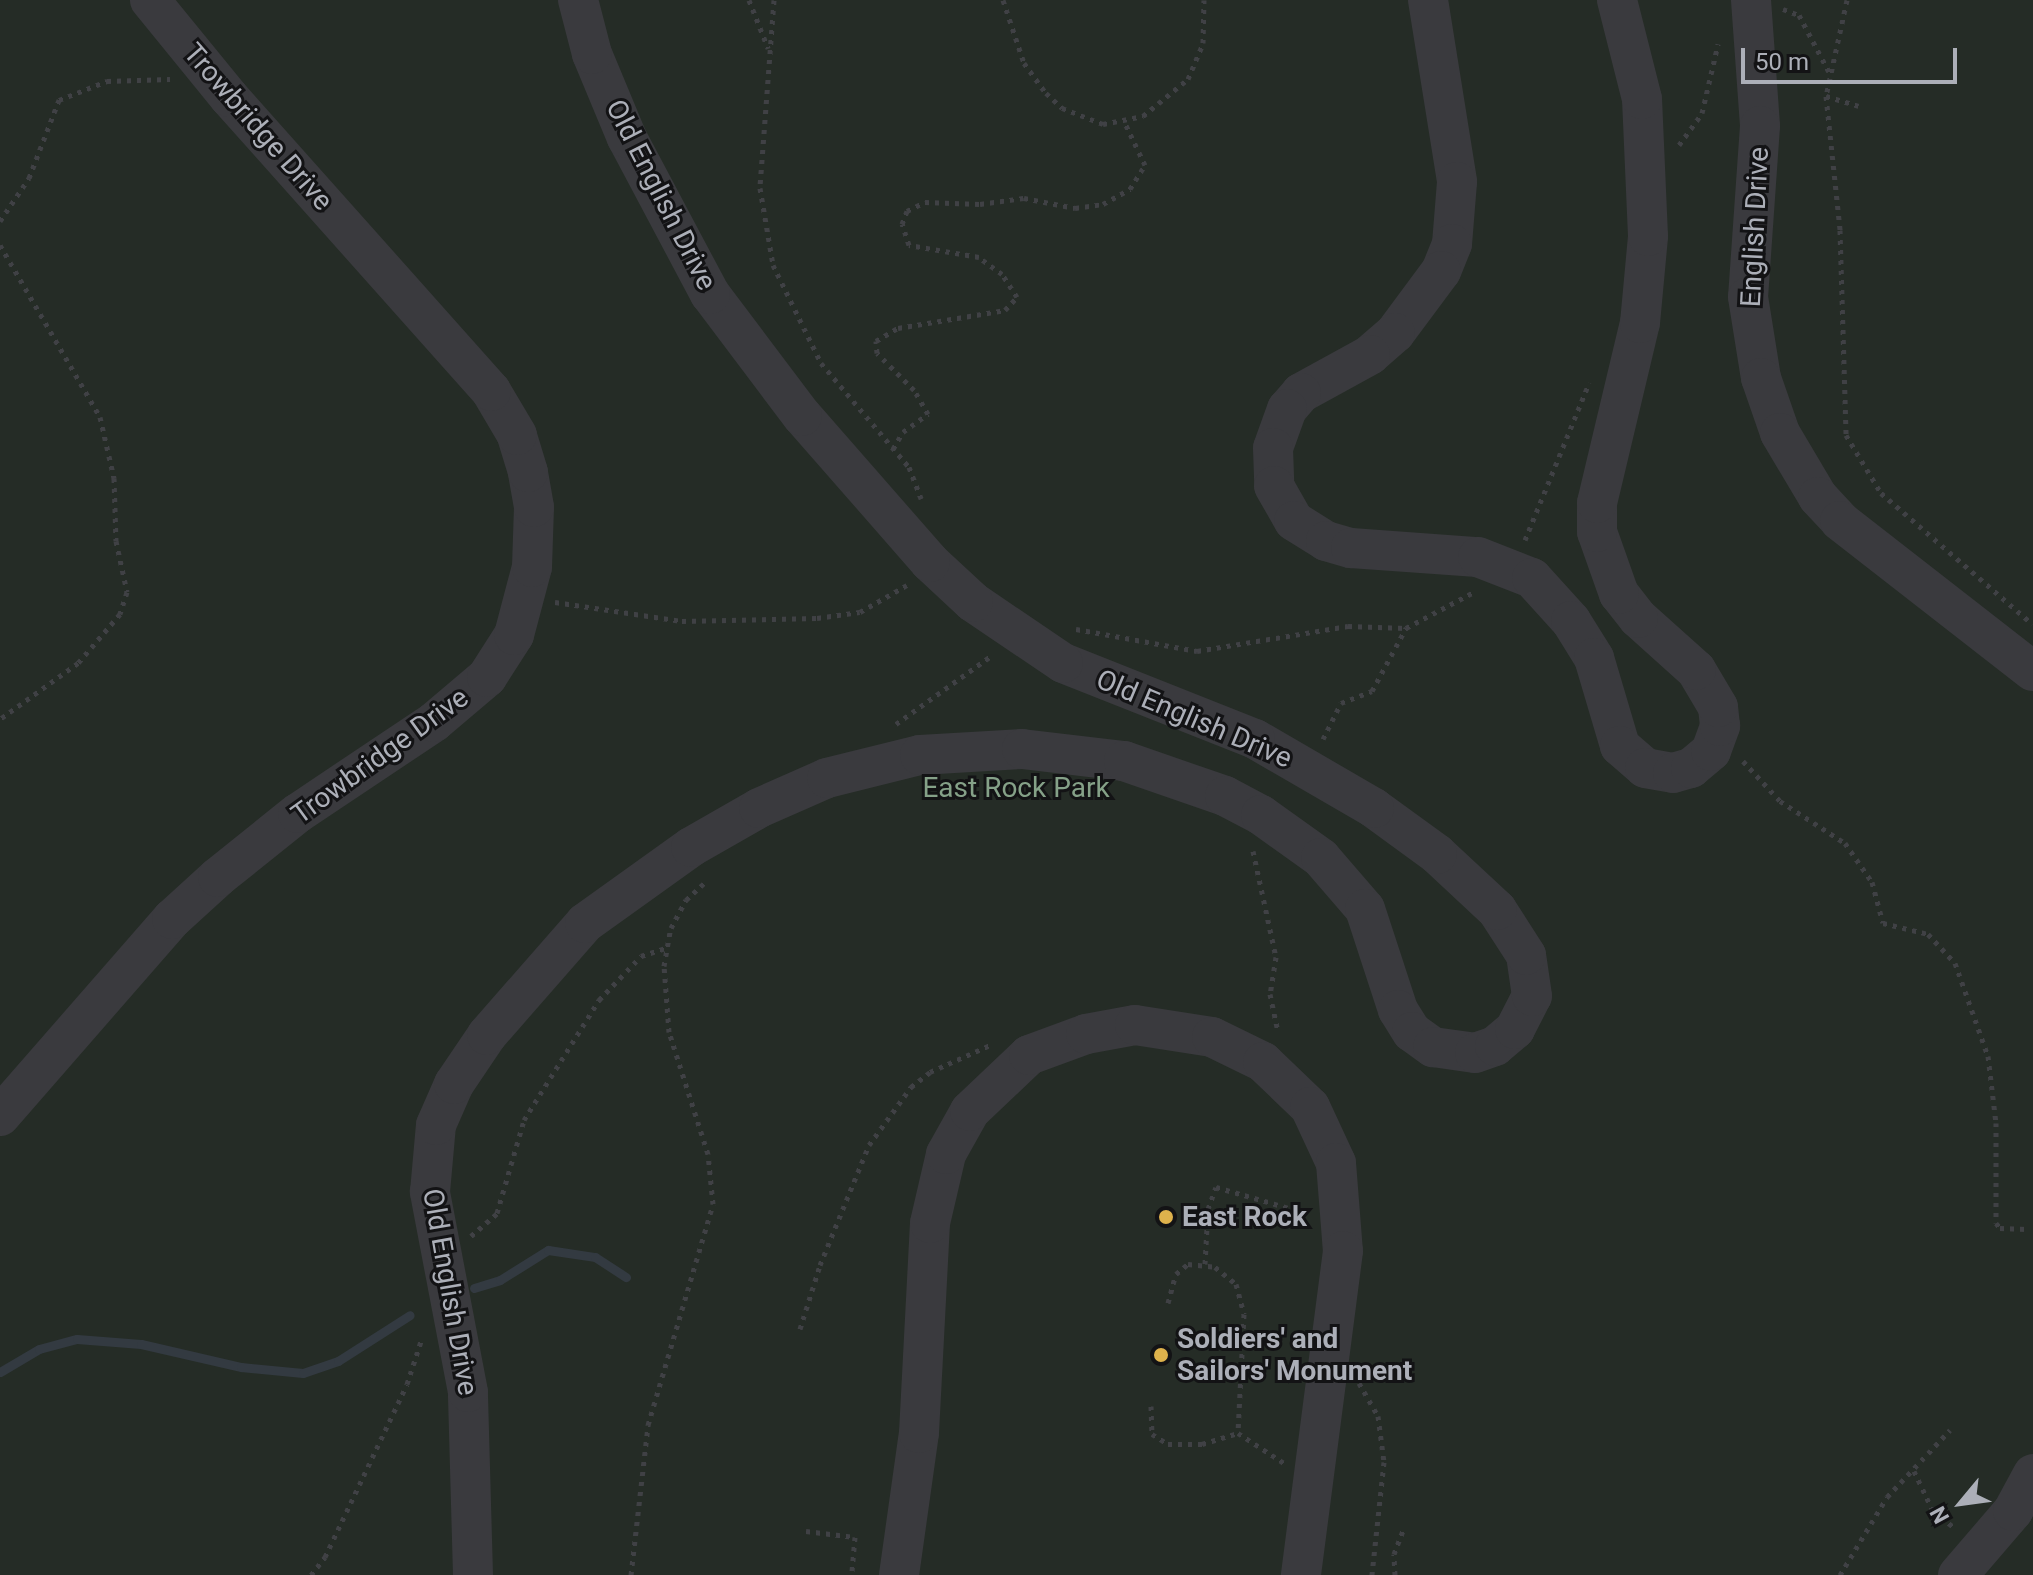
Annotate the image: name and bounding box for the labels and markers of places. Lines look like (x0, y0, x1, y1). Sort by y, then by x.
place label: East Rock (1182, 1200, 1307, 1234)
marker: East Rock (1157, 1208, 1175, 1226)
place label: Soldiers' and Sailors' Monument (1177, 1322, 1412, 1388)
marker: Soldiers' and Sailors' Monument (1152, 1346, 1170, 1364)

